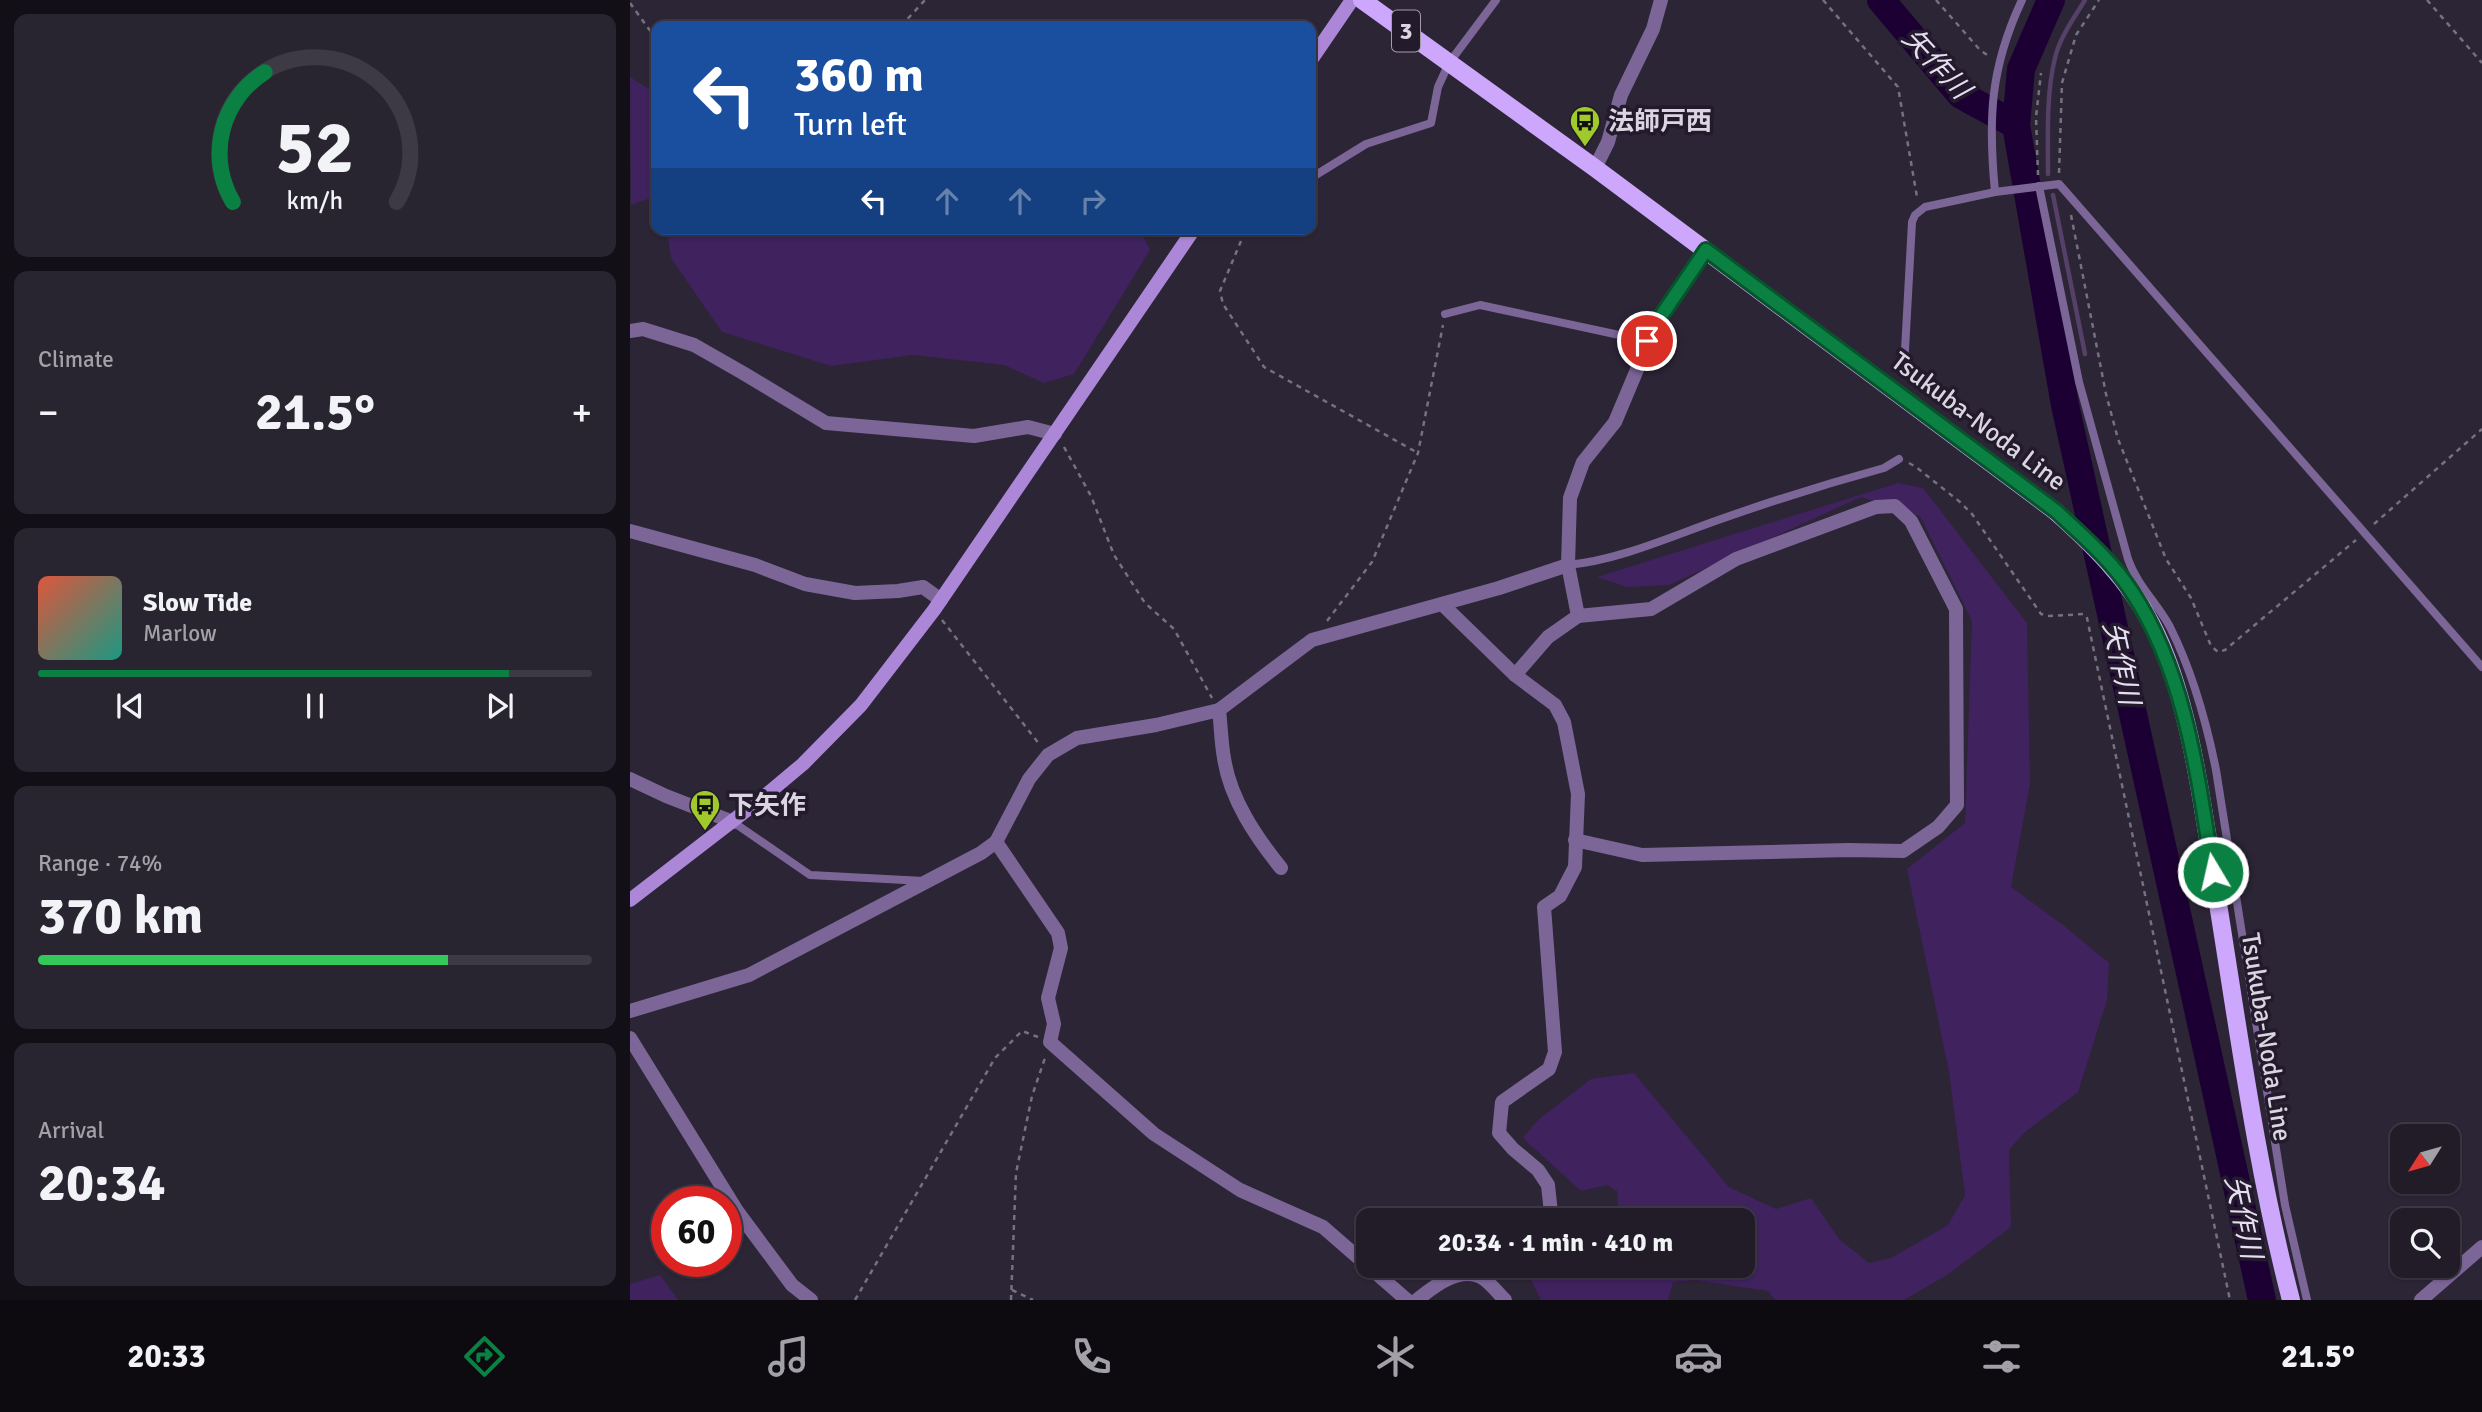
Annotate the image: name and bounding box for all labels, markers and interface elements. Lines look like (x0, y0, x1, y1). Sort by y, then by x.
road number: 3 (1392, 11, 1420, 52)
water label: 矢作川 (1895, 21, 1979, 108)
text: 360 m (794, 45, 924, 105)
icon: left (679, 49, 770, 140)
text: 52 (276, 104, 354, 193)
bus stop icon: 法師戸西 (1568, 104, 1602, 148)
text: Turn left (794, 105, 907, 144)
place label: 法師戸西 (1608, 106, 1712, 138)
icon: left (855, 182, 893, 220)
icon: ahead (928, 182, 966, 220)
icon: ahead (1001, 182, 1039, 220)
icon: right (1074, 182, 1112, 220)
text: km/h (287, 184, 343, 215)
pin (1617, 311, 1677, 371)
icon: arrive (1628, 322, 1666, 360)
text: Climate (38, 345, 114, 374)
street label: Tsukuba-Noda Line (1885, 346, 2072, 498)
text: 21.5° (255, 380, 375, 444)
text: − (38, 389, 59, 436)
text: + (571, 389, 592, 436)
text: Slow Tide (143, 587, 252, 619)
text: Marlow (143, 619, 217, 648)
water label: 矢作川 (2096, 619, 2147, 711)
icon: previous (111, 687, 149, 725)
icon: pause (296, 687, 334, 725)
icon: next (481, 687, 519, 725)
bus stop icon: 下矢作 (688, 788, 722, 832)
place label: 下矢作 (728, 790, 806, 822)
position arrow (2176, 835, 2250, 909)
text: Range · 74% (38, 849, 162, 878)
text: 370 km (38, 884, 203, 948)
street label: Tsukuba-Noda Line (2234, 931, 2298, 1144)
text: Arrival (38, 1116, 104, 1145)
north arrow (2390, 1124, 2460, 1194)
map controls (2390, 1124, 2460, 1278)
text: 20:34 (38, 1151, 166, 1215)
water label: 矢作川 (2218, 1173, 2269, 1265)
speed limit sign: 60 (651, 1186, 742, 1277)
button: search (2390, 1208, 2460, 1278)
text: 20:34 · 1 min · 410 m (1438, 1227, 1673, 1259)
icon: directions (460, 1332, 509, 1381)
icon: music (764, 1332, 813, 1381)
icon: phone (1067, 1332, 1116, 1381)
icon: climate (1371, 1332, 1420, 1381)
icon: car (1674, 1332, 1723, 1381)
icon: filters (1977, 1332, 2026, 1381)
text: 20:33 (127, 1337, 206, 1376)
text: 21.5° (2281, 1337, 2355, 1376)

